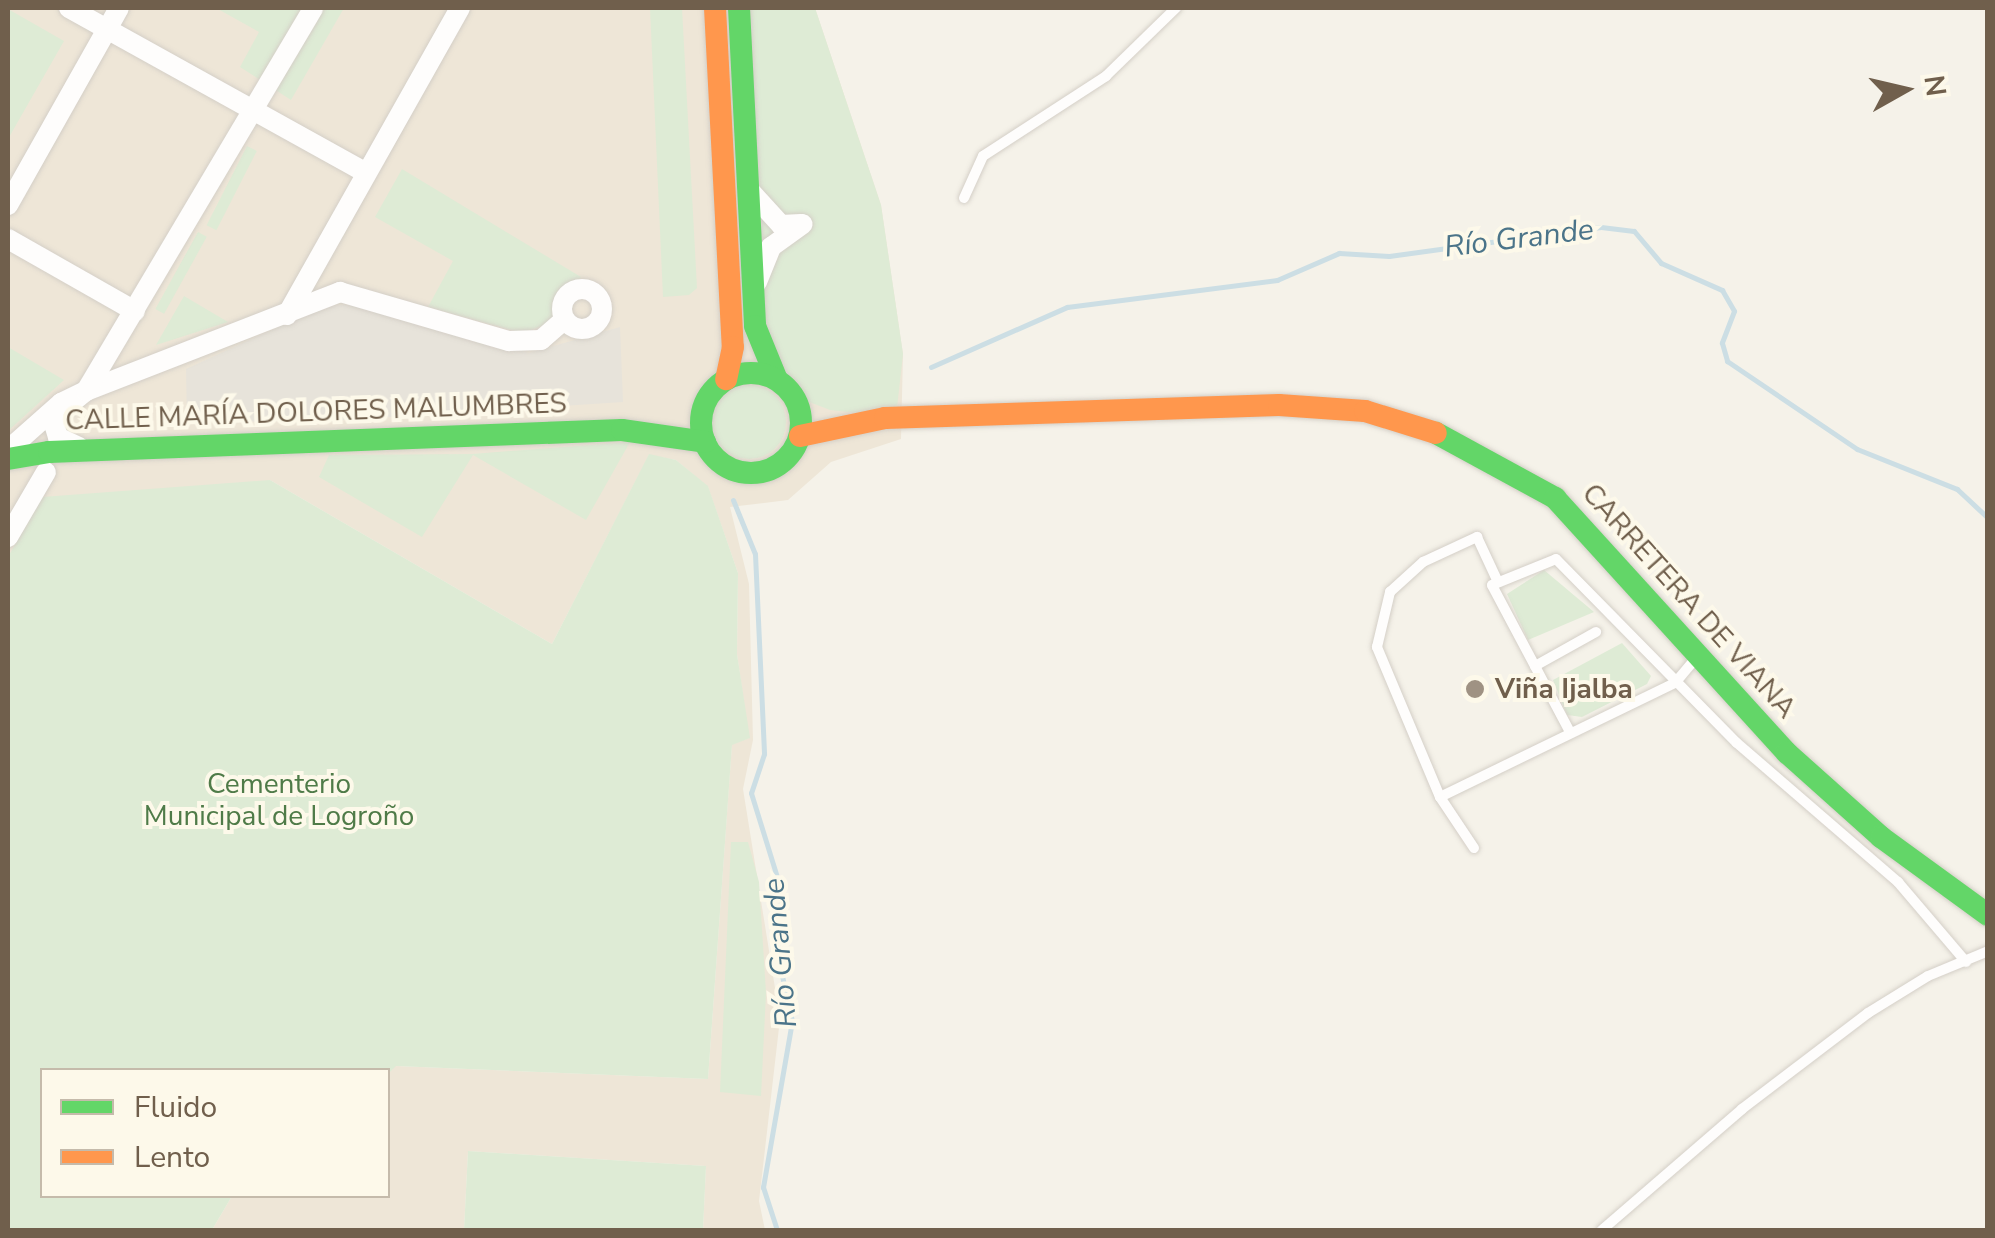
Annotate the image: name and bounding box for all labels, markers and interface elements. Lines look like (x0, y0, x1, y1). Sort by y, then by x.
north arrow (1855, 40, 1955, 140)
text: N (1914, 73, 1955, 99)
water label: Río Grande (1442, 212, 1596, 266)
street label: CALLE MARÍA DOLORES MALUMBRES (65, 386, 567, 438)
street label: CARRETERA DE VIANA (1575, 477, 1803, 725)
place label: Viña Ijalba (1495, 672, 1633, 706)
marker: Viña Ijalba (1464, 678, 1486, 700)
park label: Cementerio Municipal de Logroño (144, 767, 414, 833)
water label: Río Grande (757, 877, 805, 1029)
legend (40, 1068, 390, 1198)
text: Fluido (134, 1087, 217, 1128)
text: Lento (134, 1137, 210, 1178)

